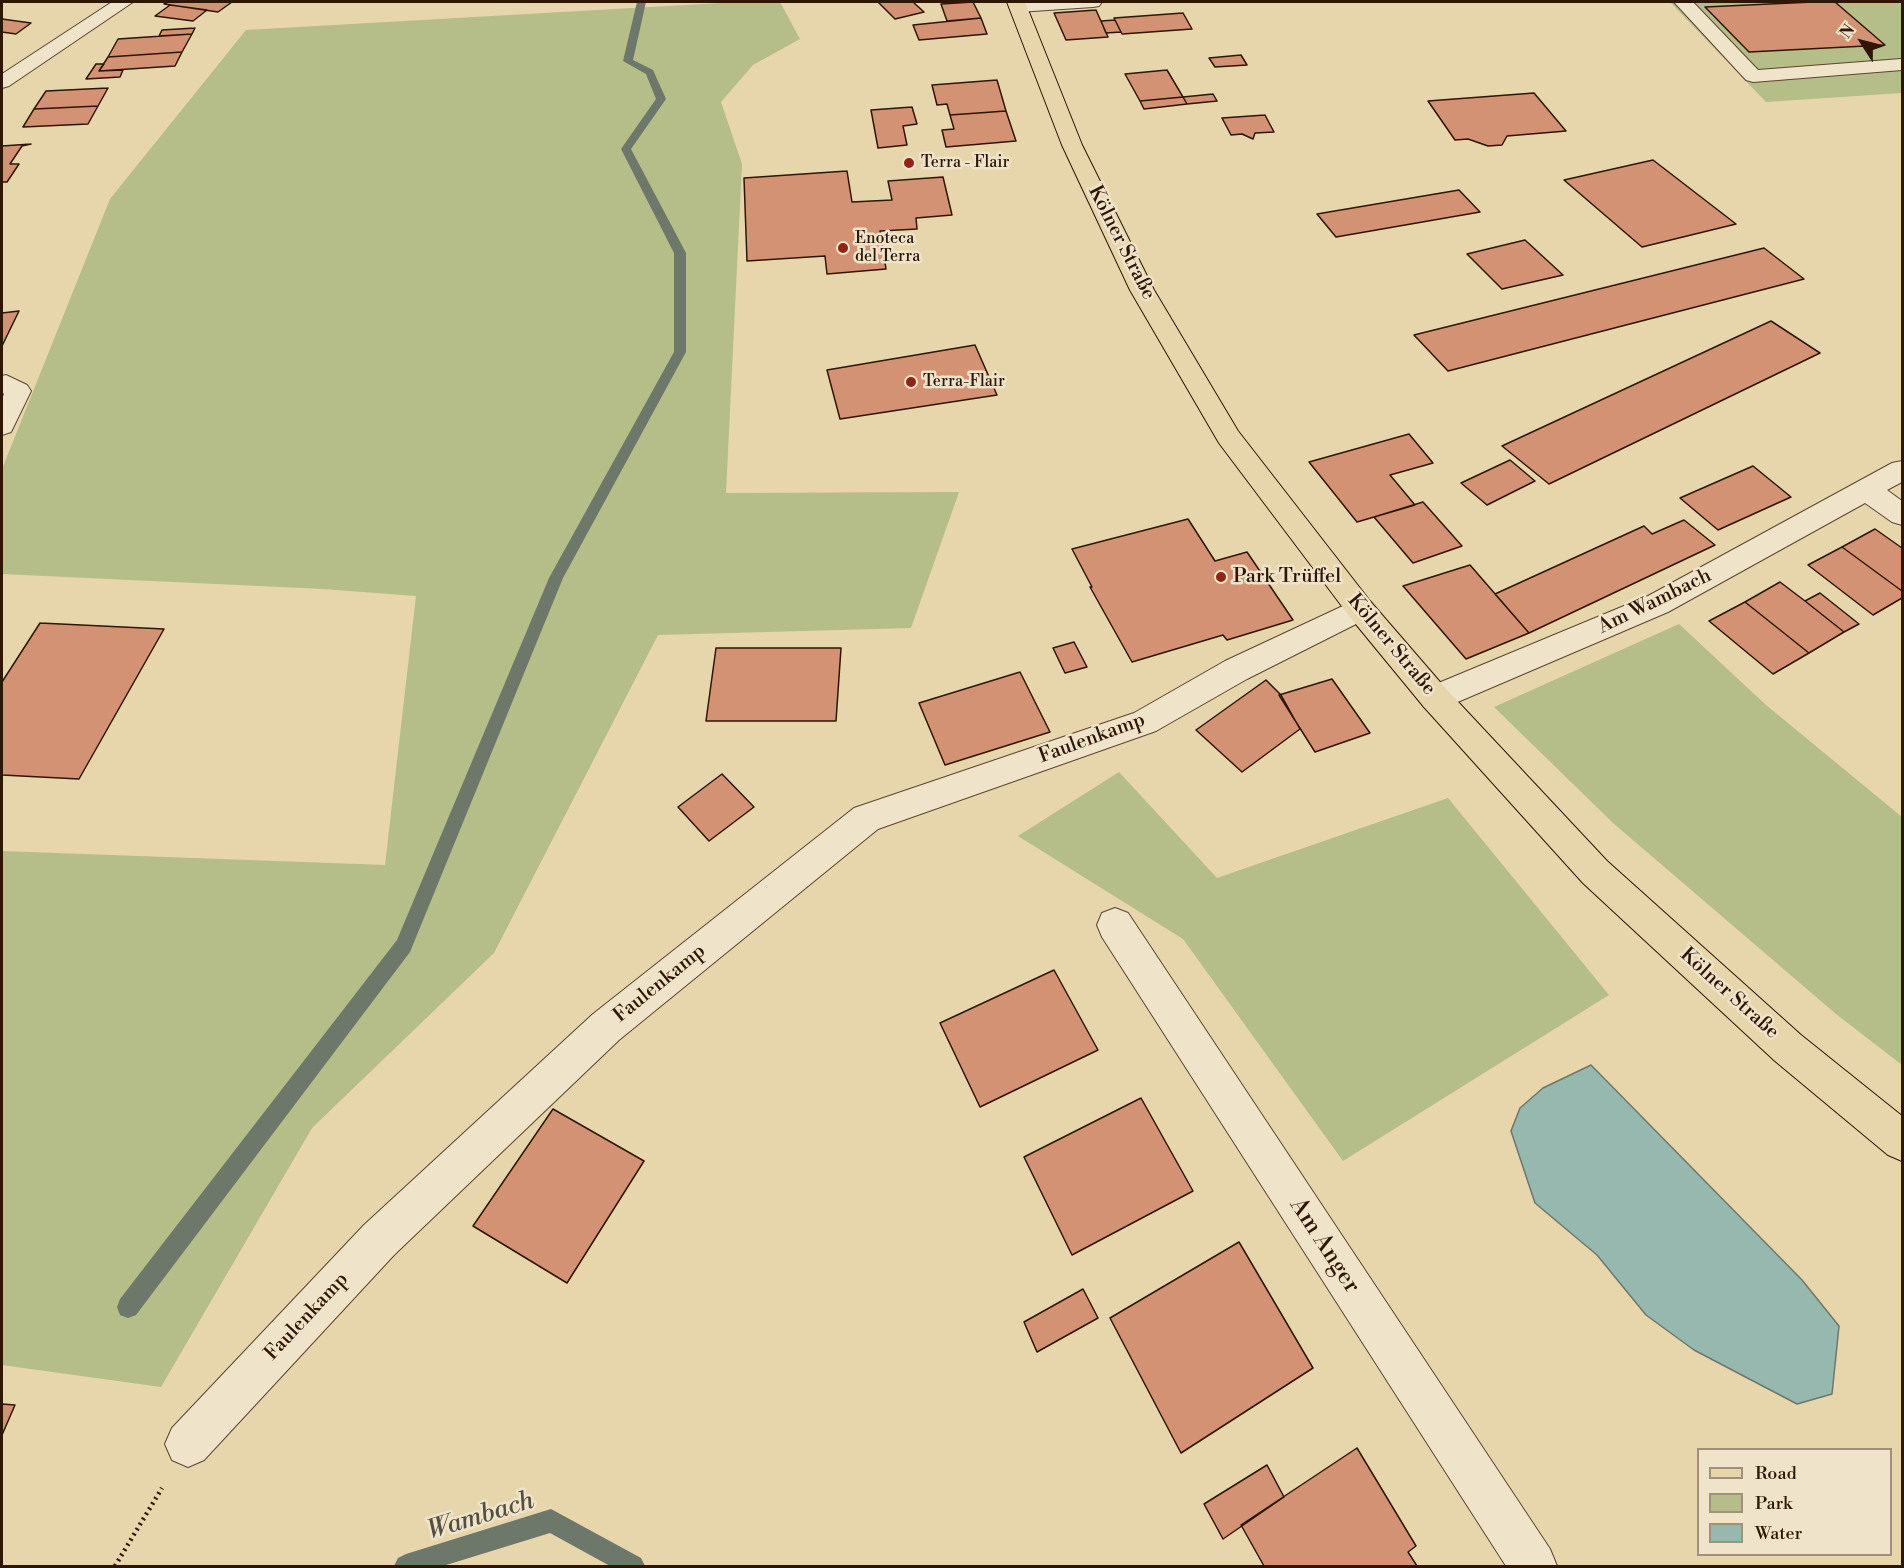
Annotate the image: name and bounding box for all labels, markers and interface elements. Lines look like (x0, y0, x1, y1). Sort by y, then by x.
north arrow (1832, 12, 1892, 72)
text: N (1836, 20, 1859, 42)
place label: Terra - Flair (921, 153, 1010, 173)
marker: Terra - Flair (902, 156, 916, 170)
street label: Kölner Straße (1082, 182, 1160, 304)
place label: Enoteca del Terra (855, 229, 920, 267)
marker: Enoteca del Terra (836, 241, 850, 255)
place label: Terra-Flair (923, 372, 1005, 392)
marker: Terra-Flair (904, 375, 918, 389)
street label: Am Wambach (1594, 564, 1716, 640)
place label: Park Trüffel (1233, 565, 1341, 589)
marker: Park Trüffel (1214, 570, 1228, 584)
street label: Kölner Straße (1342, 589, 1440, 701)
street label: Faulenkamp (1035, 709, 1149, 769)
street label: Faulenkamp (609, 940, 711, 1028)
street label: Kölner Straße (1675, 943, 1783, 1045)
street label: Am Anger (1283, 1193, 1365, 1299)
street label: Faulenkamp (260, 1268, 354, 1366)
legend (1697, 1448, 1892, 1556)
text: Road (1755, 1462, 1797, 1485)
water label: Wambach (424, 1486, 538, 1548)
text: Park (1755, 1492, 1792, 1515)
text: Water (1755, 1522, 1802, 1545)

